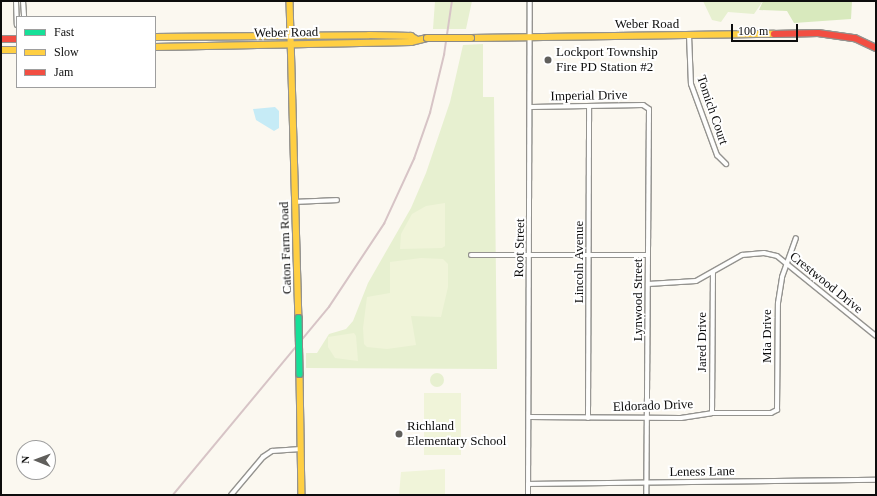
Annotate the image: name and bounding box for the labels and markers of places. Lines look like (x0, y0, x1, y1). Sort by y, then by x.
place label: Lockport Township Fire PD Station #2 (556, 45, 658, 76)
marker: Lockport Township Fire PD Station #2 (543, 55, 553, 65)
place label: Richland Elementary School (407, 419, 506, 450)
marker: Richland Elementary School (394, 429, 404, 439)

